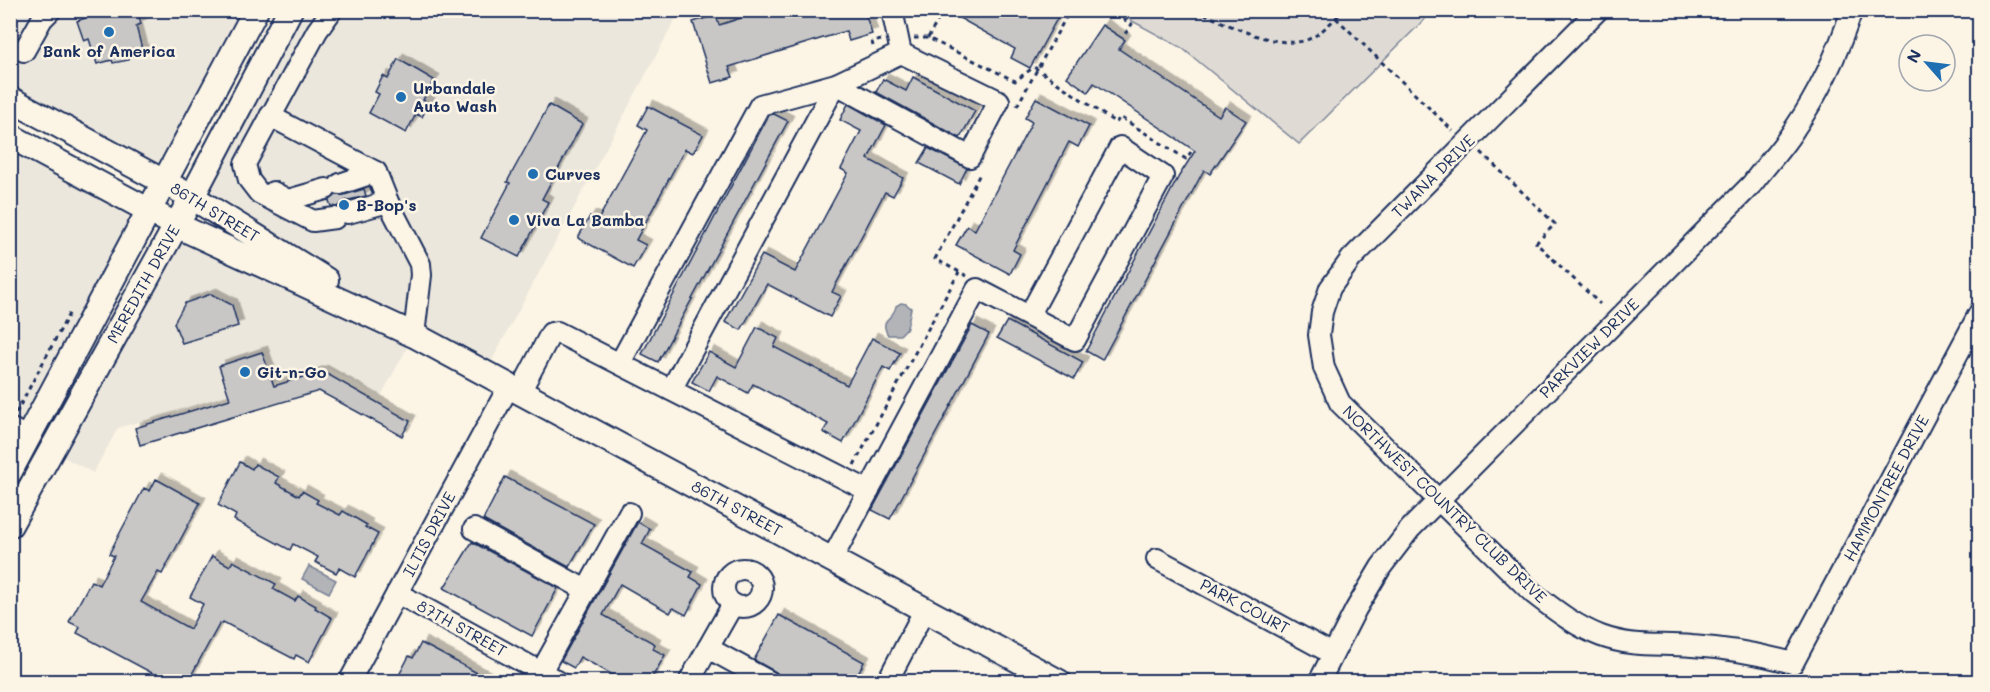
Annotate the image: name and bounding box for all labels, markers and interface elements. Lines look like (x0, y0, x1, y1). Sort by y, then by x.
marker: Bank of America (102, 25, 116, 39)
north arrow (1897, 33, 1957, 93)
place label: Bank of America (42, 40, 176, 61)
text: N (1901, 45, 1925, 66)
place label: Urbandale Auto Wash (413, 77, 497, 116)
marker: Urbandale Auto Wash (394, 90, 408, 104)
street label: TWANA DRIVE (1386, 129, 1479, 222)
place label: Curves (545, 163, 601, 184)
marker: Curves (526, 167, 540, 181)
street label: 86TH STREET (167, 177, 264, 246)
place label: B-Bop's (356, 194, 416, 215)
marker: B-Bop's (337, 198, 351, 212)
place label: Viva La Bamba (526, 209, 645, 230)
marker: Viva La Bamba (507, 213, 521, 227)
street label: MEREDITH DRIVE (101, 221, 184, 347)
street label: PARKVIEW DRIVE (1534, 293, 1643, 402)
place label: Git-n-Go (257, 361, 327, 382)
marker: Git-n-Go (238, 365, 252, 379)
street label: NORTHWEST COUNTRY CLUB DRIVE (1339, 400, 1552, 607)
street label: HAMMONTREE DRIVE (1838, 411, 1933, 565)
street label: 86TH STREET (688, 475, 786, 540)
street label: ILTIS DRIVE (397, 488, 460, 580)
street label: PARK COURT (1197, 573, 1294, 638)
street label: 87TH STREET (414, 594, 511, 661)

